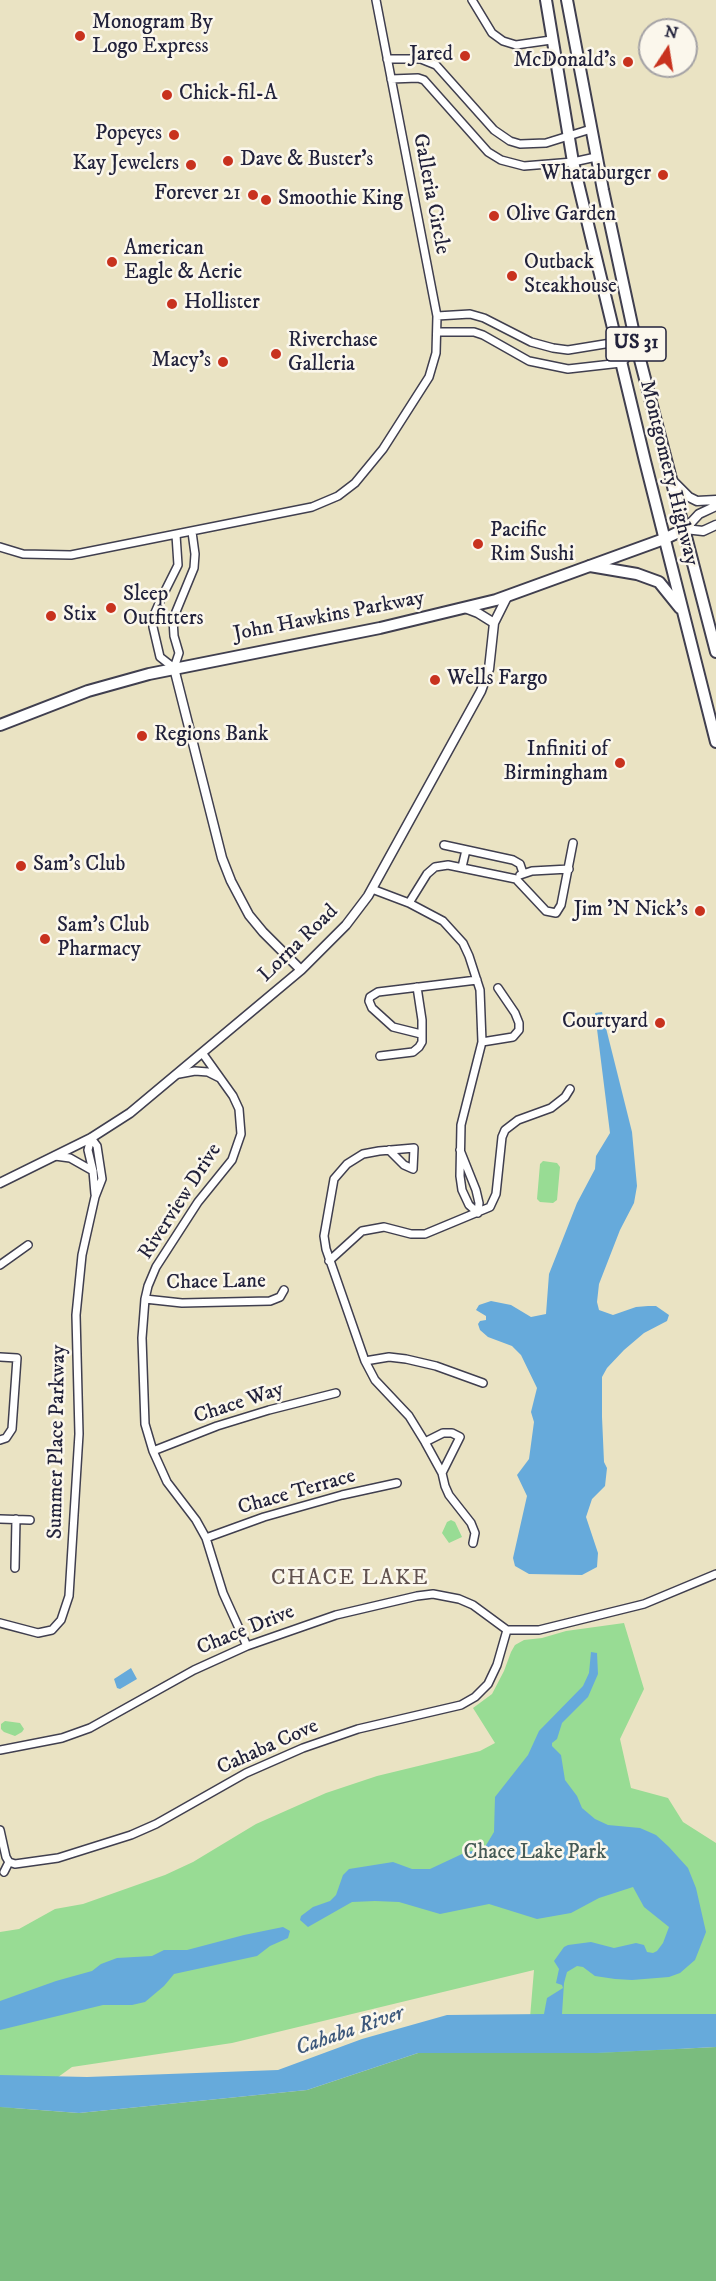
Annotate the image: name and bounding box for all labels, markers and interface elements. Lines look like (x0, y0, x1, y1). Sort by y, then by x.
place label: Monogram By Logo Express (92, 11, 213, 61)
north arrow (638, 18, 698, 78)
text: N (663, 21, 680, 43)
marker: Monogram By Logo Express (73, 29, 87, 43)
place label: Jared (409, 43, 453, 69)
marker: Jared (458, 49, 472, 63)
place label: McDonald's (513, 49, 616, 75)
marker: McDonald's (621, 55, 635, 69)
place label: Chick-fil-A (179, 82, 277, 108)
marker: Chick-fil-A (160, 88, 174, 102)
place label: Popeyes (95, 122, 162, 148)
marker: Popeyes (167, 128, 181, 142)
street label: Galleria Circle (406, 131, 454, 257)
place label: Dave & Buster's (240, 148, 373, 174)
place label: Kay Jewelers (72, 152, 179, 178)
marker: Dave & Buster's (221, 154, 235, 168)
marker: Kay Jewelers (184, 158, 198, 172)
place label: Whataburger (541, 162, 651, 188)
marker: Whataburger (656, 168, 670, 182)
place label: Forever 21 (154, 182, 241, 208)
place label: Smoothie King (278, 187, 403, 213)
marker: Forever 21 (246, 188, 260, 202)
marker: Smoothie King (259, 193, 273, 207)
place label: Olive Garden (506, 203, 616, 229)
marker: Olive Garden (487, 209, 501, 223)
place label: American Eagle & Aerie (124, 237, 242, 287)
place label: Outback Steakhouse (524, 251, 617, 301)
marker: American Eagle & Aerie (105, 255, 119, 269)
marker: Outback Steakhouse (505, 269, 519, 283)
place label: Hollister (184, 291, 260, 317)
marker: Hollister (165, 297, 179, 311)
road number: US 31 (606, 327, 666, 361)
place label: Riverchase Galleria (288, 329, 378, 379)
marker: Riverchase Galleria (269, 347, 283, 361)
place label: Macy's (152, 349, 211, 375)
marker: Macy's (216, 355, 230, 369)
street label: Montgomery Highway (633, 378, 703, 568)
place label: Pacific Rim Sushi (490, 519, 574, 569)
marker: Pacific Rim Sushi (471, 537, 485, 551)
place label: Sleep Outfitters (123, 583, 204, 633)
street label: John Hawkins Parkway (231, 586, 427, 648)
marker: Sleep Outfitters (104, 601, 118, 615)
place label: Stix (63, 603, 96, 629)
marker: Stix (44, 609, 58, 623)
place label: Wells Fargo (447, 667, 547, 693)
marker: Wells Fargo (428, 673, 442, 687)
place label: Regions Bank (154, 723, 268, 749)
marker: Regions Bank (135, 729, 149, 743)
place label: Infiniti of Birmingham (503, 738, 608, 788)
marker: Infiniti of Birmingham (613, 756, 627, 770)
place label: Sam's Club (33, 853, 125, 879)
marker: Sam's Club (14, 859, 28, 873)
place label: Jim 'N Nick's (574, 898, 688, 924)
street label: Lorna Road (254, 900, 344, 988)
marker: Jim 'N Nick's (693, 904, 707, 918)
place label: Sam's Club Pharmacy (57, 914, 149, 964)
marker: Sam's Club Pharmacy (38, 932, 52, 946)
place label: Courtyard (562, 1010, 648, 1036)
marker: Courtyard (653, 1016, 667, 1030)
street label: Riverview Drive (134, 1139, 228, 1265)
street label: Chace Lane (166, 1270, 266, 1296)
street label: Summer Place Parkway (44, 1344, 72, 1540)
street label: Chace Way (191, 1378, 287, 1430)
street label: Chace Terrace (235, 1464, 359, 1522)
district label: CHACE LAKE (271, 1566, 429, 1592)
street label: Chace Drive (194, 1600, 298, 1662)
street label: Cahaba Cove (213, 1714, 323, 1782)
park label: Chace Lake Park (464, 1841, 606, 1867)
water label: Cahaba River (292, 2001, 408, 2063)

